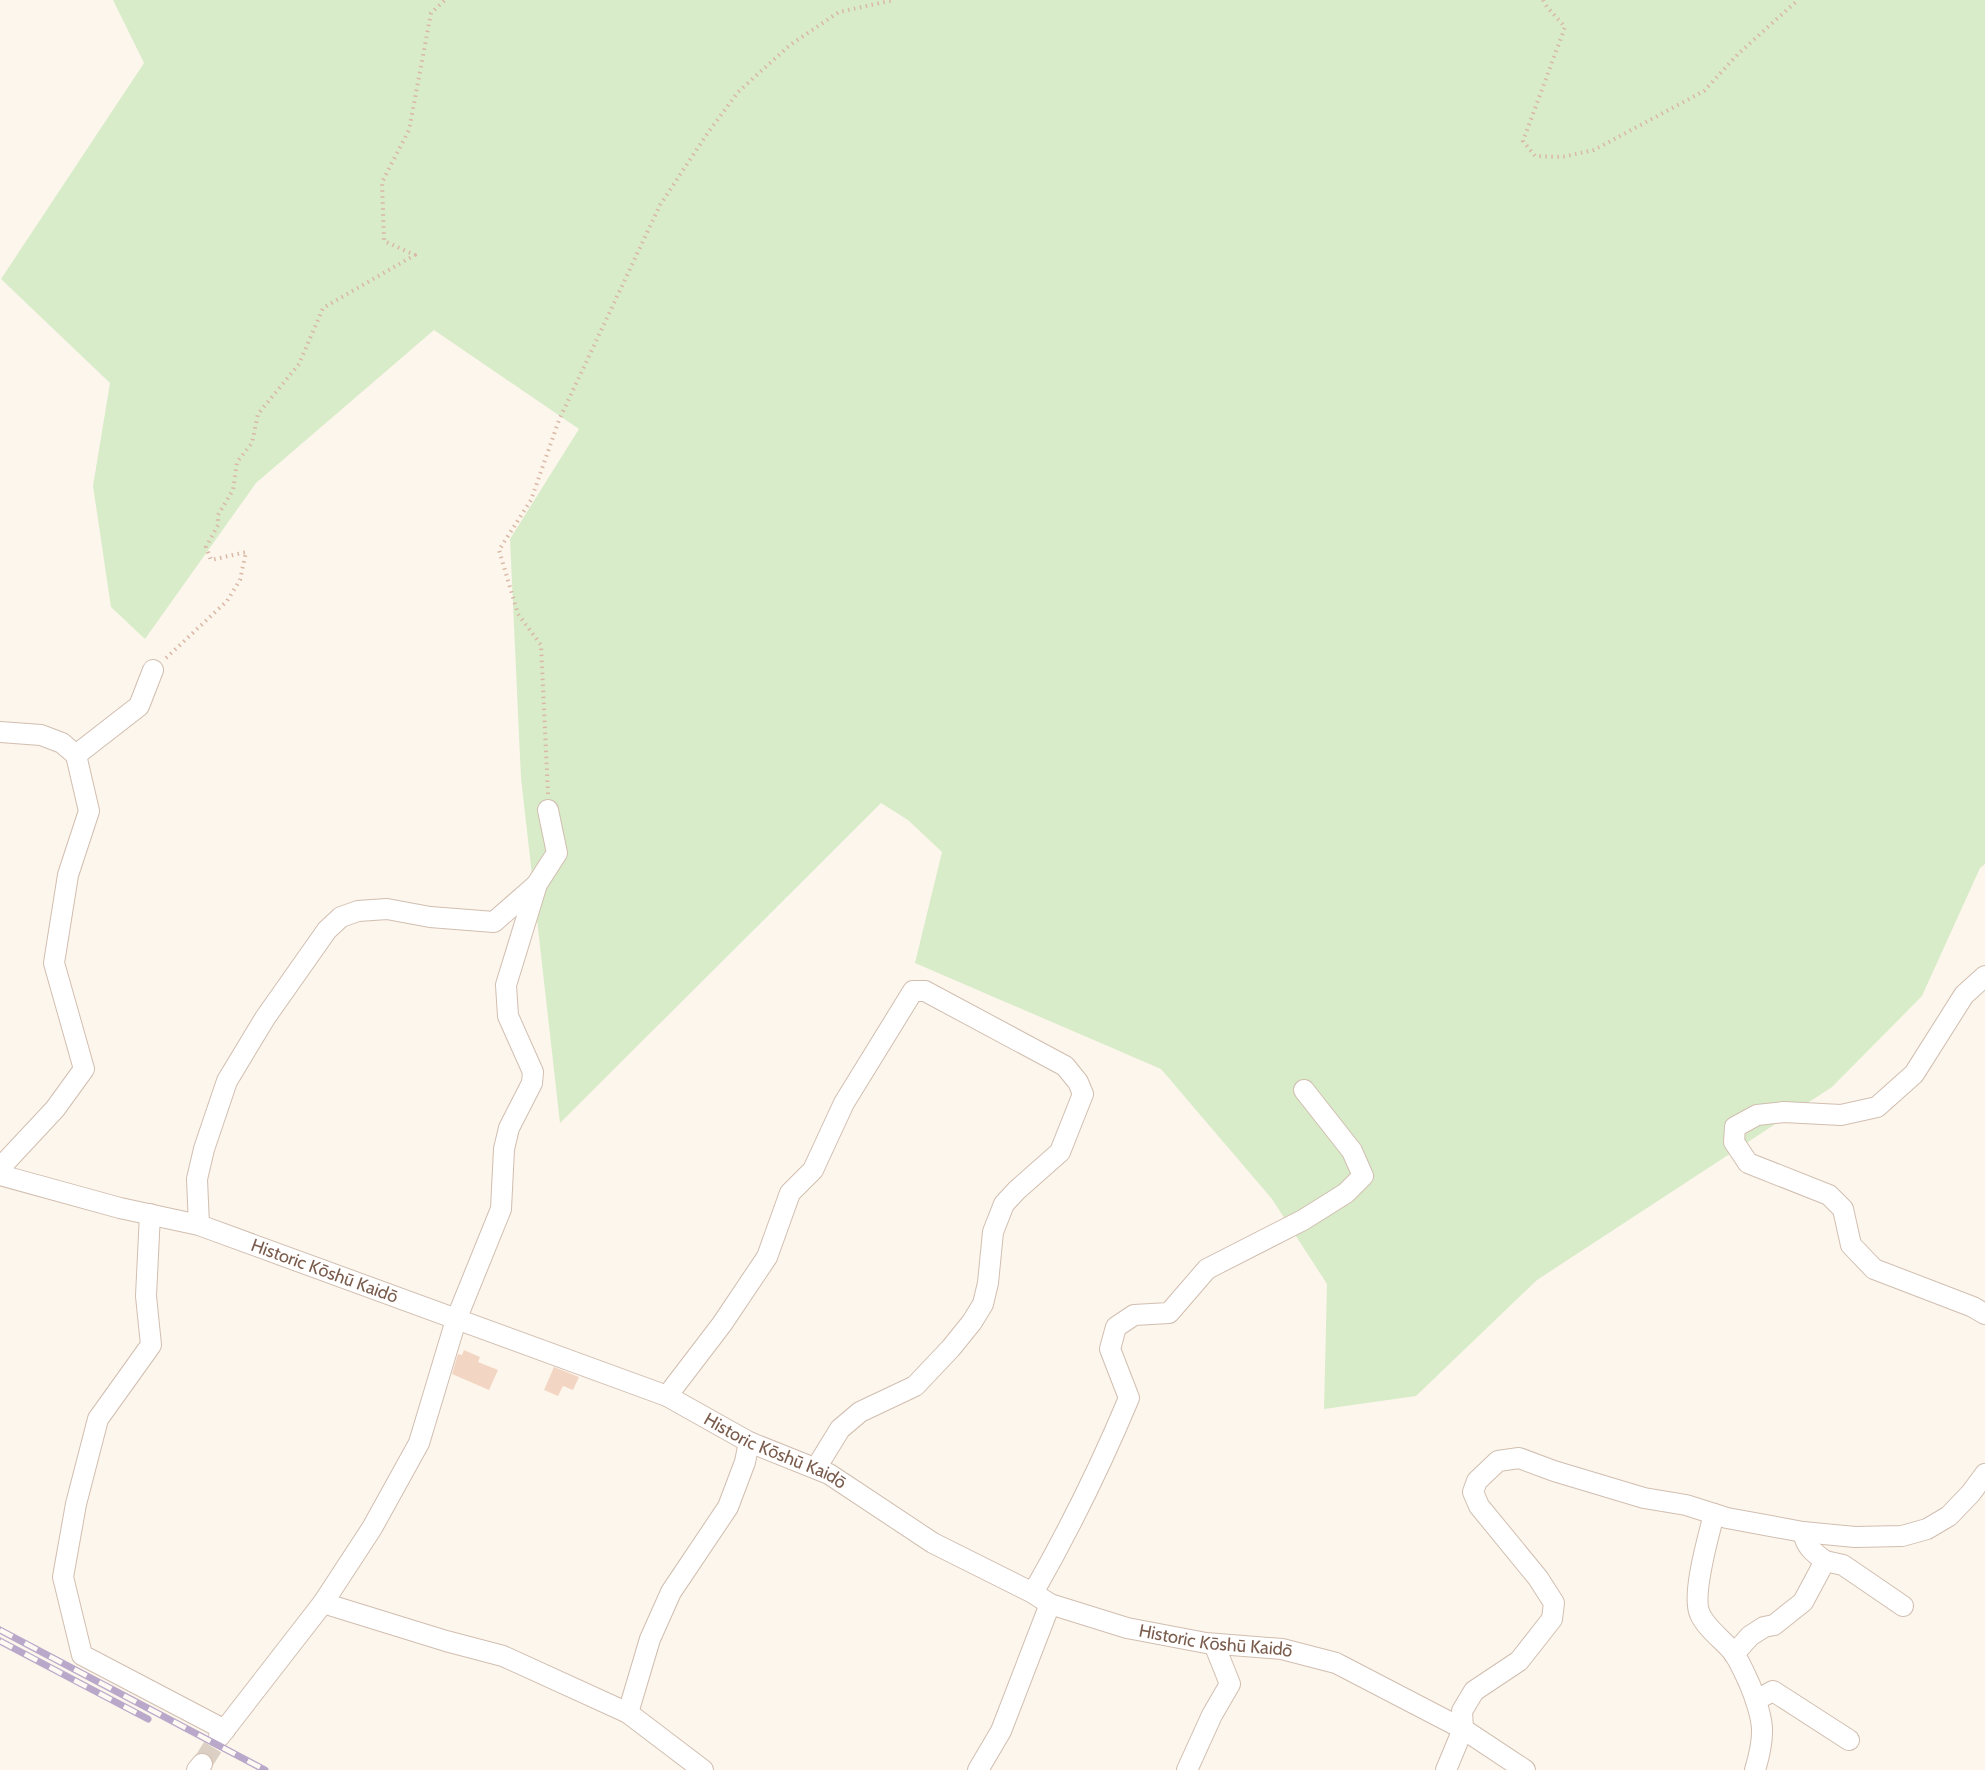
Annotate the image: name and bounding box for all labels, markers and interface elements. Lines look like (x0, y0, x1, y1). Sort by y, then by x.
street label: Historic Kōshū Kaidō (248, 1234, 401, 1308)
street label: Historic Kōshū Kaidō (700, 1408, 851, 1494)
street label: Historic Kōshū Kaidō (1137, 1619, 1295, 1662)

